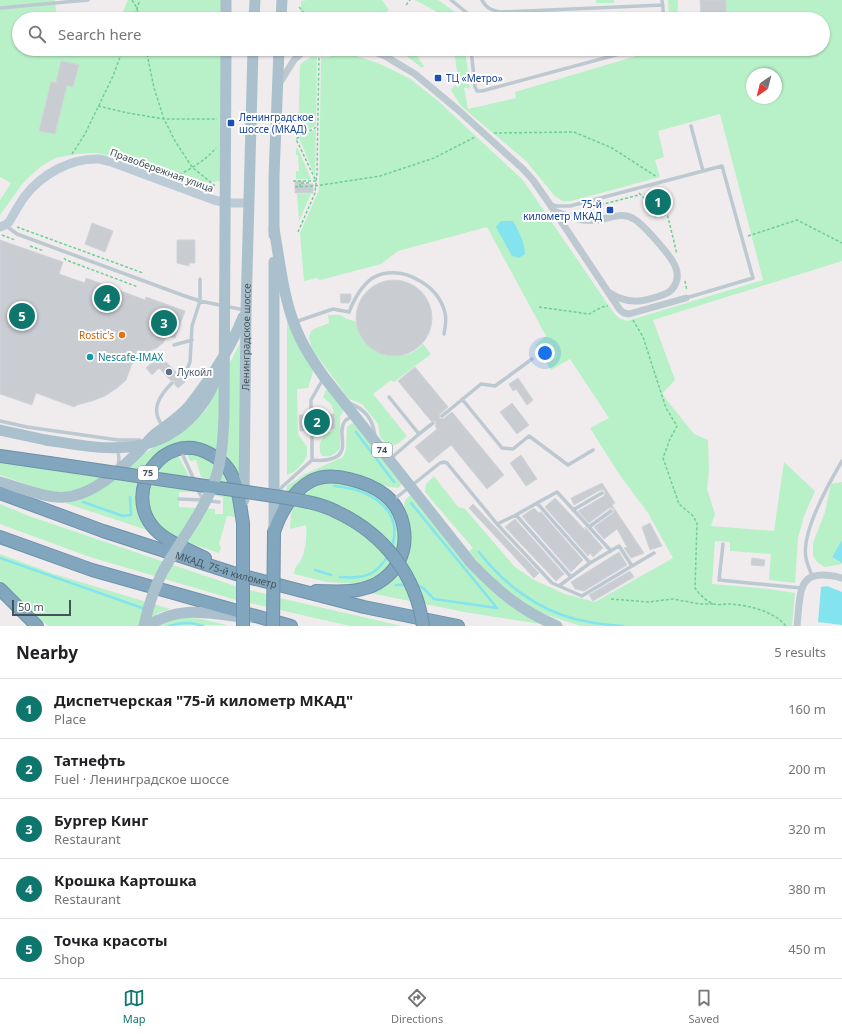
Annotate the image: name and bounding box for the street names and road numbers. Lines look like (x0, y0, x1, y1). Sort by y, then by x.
street label: Правобережная улица (108, 145, 216, 195)
street label: Ленинградское шоссе (238, 283, 254, 391)
road number: 74 (372, 443, 392, 457)
road number: 75 (138, 466, 158, 480)
street label: МКАД, 75-й километр (174, 548, 279, 591)

